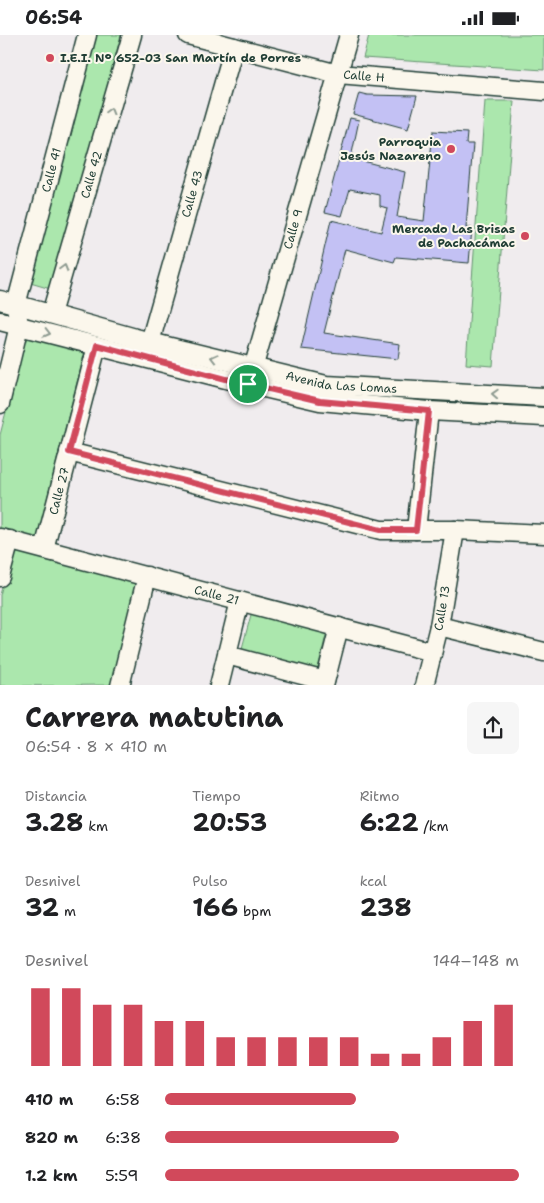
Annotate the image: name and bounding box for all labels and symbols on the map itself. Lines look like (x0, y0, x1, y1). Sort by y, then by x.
place label: I.E.I. N° 652-03 San Martín de Porres (60, 50, 301, 66)
marker: I.E.I. N° 652-03 San Martín de Porres (44, 52, 56, 64)
street label: Calle H (343, 66, 385, 86)
one-way arrow (104, 108, 114, 116)
place label: Parroquia Jesús Nazareno (340, 134, 442, 164)
marker: Parroquia Jesús Nazareno (445, 143, 457, 155)
street label: Calle 41 (38, 146, 65, 194)
street label: Calle 42 (77, 149, 106, 200)
street label: Calle 43 (178, 168, 207, 219)
street label: Calle 9 (280, 207, 307, 251)
place label: Mercado Las Brisas de Pachacámac (392, 221, 515, 251)
marker: Mercado Las Brisas de Pachacámac (519, 230, 531, 242)
one-way arrow (59, 264, 69, 272)
one-way arrow (43, 327, 52, 338)
one-way arrow (209, 353, 218, 364)
pin (227, 363, 269, 405)
street label: Avenida Las Lomas (284, 367, 398, 397)
one-way arrow (491, 389, 499, 400)
street label: Calle 27 (45, 465, 73, 516)
street label: Calle 21 (193, 582, 241, 609)
street label: Calle 13 (430, 584, 454, 632)

